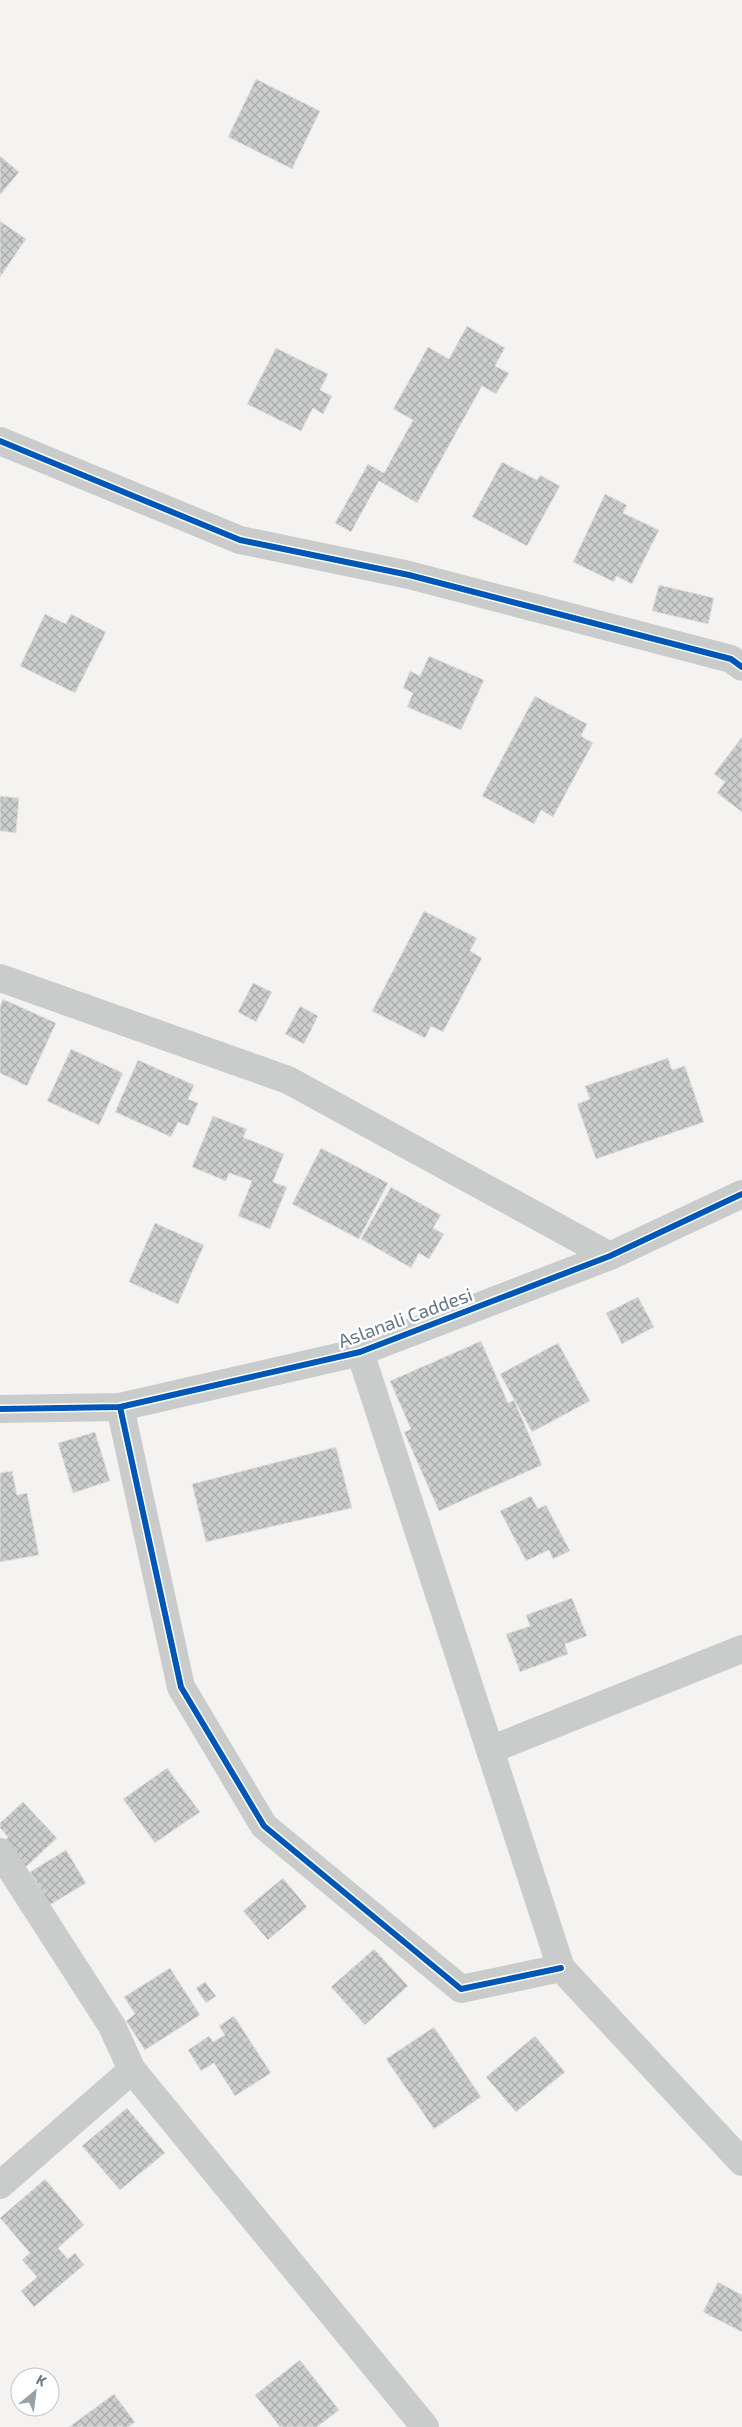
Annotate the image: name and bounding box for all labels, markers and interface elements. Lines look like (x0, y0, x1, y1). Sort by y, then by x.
street label: Aslanali Caddesi (335, 1282, 475, 1352)
north arrow (10, 2367, 60, 2417)
text: K (34, 2371, 50, 2390)

